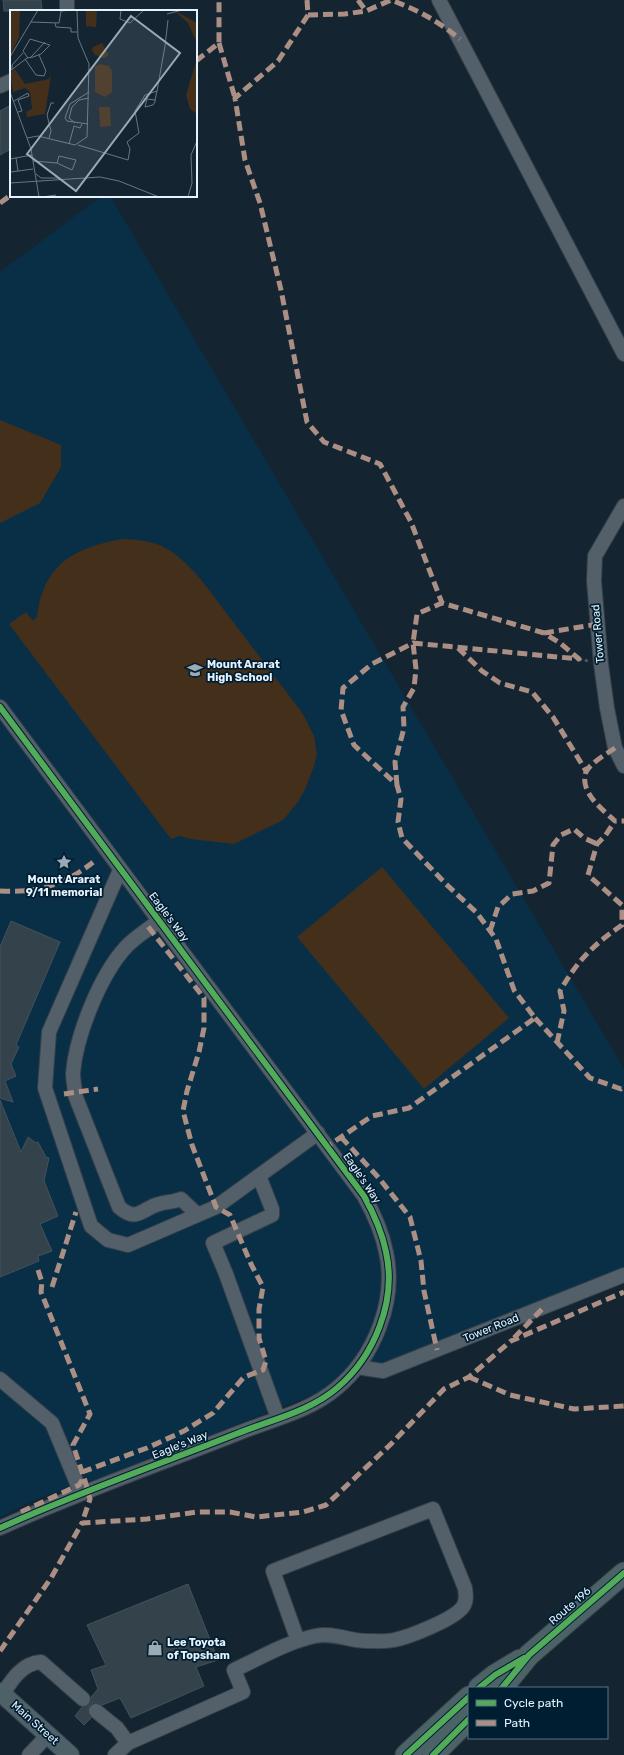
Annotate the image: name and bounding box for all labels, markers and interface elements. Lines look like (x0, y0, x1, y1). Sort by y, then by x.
inset map (10, 10, 197, 197)
street label: Tower Road (589, 604, 607, 664)
place label: Mount Ararat High School (207, 658, 280, 684)
school or university icon: Mount Ararat High School (186, 661, 204, 679)
place icon: Mount Ararat 9/11 memorial (55, 853, 73, 871)
place label: Mount Ararat 9/11 memorial (26, 873, 102, 899)
street label: Eagle's Way (146, 890, 192, 944)
street label: Eagle's Way (340, 1150, 384, 1206)
street label: Tower Road (461, 1311, 521, 1345)
street label: Eagle's Way (150, 1428, 210, 1462)
street label: Route 196 (546, 1584, 594, 1628)
place label: Lee Toyota of Topsham (167, 1636, 230, 1662)
shop icon: Lee Toyota of Topsham (146, 1639, 164, 1657)
legend (468, 1687, 608, 1739)
text: Cycle path (504, 1696, 563, 1710)
street label: Main Street (9, 1699, 62, 1748)
text: Path (504, 1716, 530, 1730)

